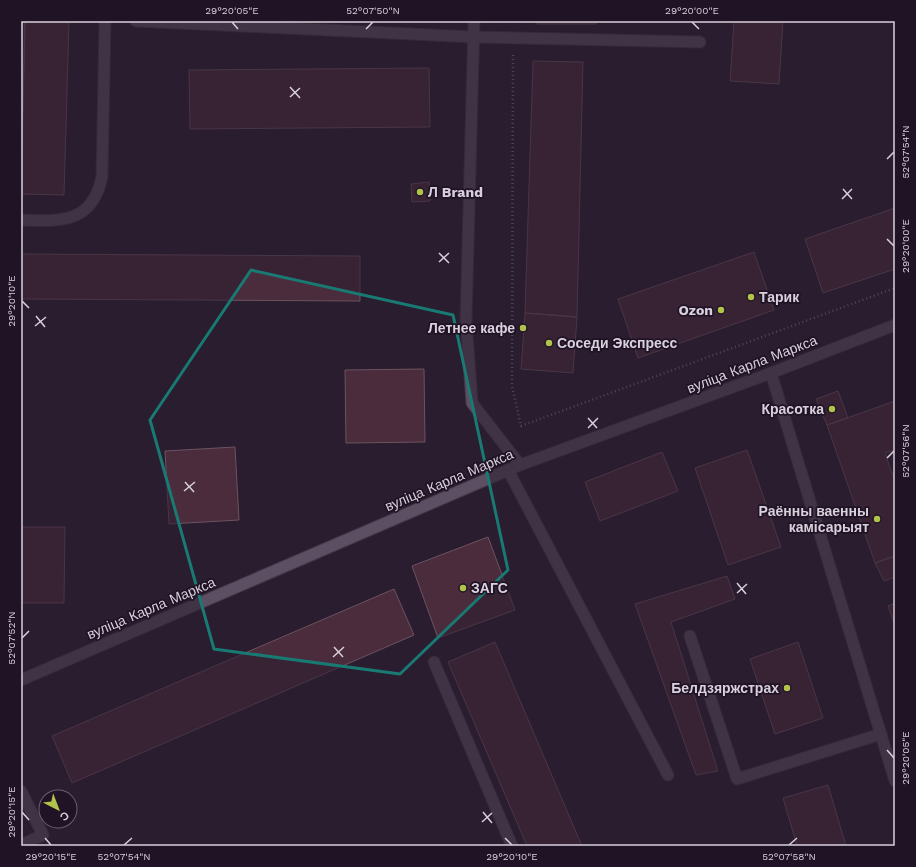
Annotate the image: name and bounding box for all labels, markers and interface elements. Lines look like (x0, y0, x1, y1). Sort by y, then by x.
text: 29°20'05"E (205, 5, 259, 16)
text: 52°07'50"N (346, 5, 400, 16)
text: 29°20'00"E (665, 5, 719, 16)
text: 52°07'54"N (900, 125, 911, 179)
place label: Л Brand (428, 184, 483, 200)
marker: Л Brand (415, 187, 425, 197)
text: 29°20'00"E (900, 219, 911, 273)
text: 29°20'10"E (6, 275, 17, 327)
place label: Тарик (759, 289, 800, 305)
marker: Тарик (746, 292, 756, 302)
place label: Ozon (678, 302, 713, 318)
marker: Ozon (716, 305, 726, 315)
place label: Летнее кафе (428, 320, 515, 336)
marker: Летнее кафе (518, 323, 528, 333)
street label: вуліца Карла Маркса (685, 332, 820, 396)
place label: Соседи Экспресс (557, 335, 678, 351)
marker: Соседи Экспресс (544, 338, 554, 348)
place label: Красотка (761, 401, 824, 417)
marker: Красотка (827, 404, 837, 414)
text: 52°07'56"N (900, 424, 911, 478)
street label: вуліца Карла Маркса (382, 446, 516, 514)
place label: Раённы ваенны камісарыят (759, 503, 869, 535)
marker: Раённы ваенны камісарыят (872, 514, 882, 524)
street label: вуліца Карла Маркса (84, 574, 218, 642)
place label: ЗАГС (471, 580, 508, 596)
marker: ЗАГС (458, 583, 468, 593)
text: 52°07'52"N (6, 611, 17, 665)
place label: Белдзяржстрах (671, 680, 779, 696)
marker: Белдзяржстрах (782, 683, 792, 693)
text: 29°20'05"E (900, 731, 911, 785)
text: 29°20'15"E (6, 786, 17, 838)
north arrow (38, 789, 78, 829)
text: С (57, 809, 72, 824)
text: 29°20'15"E (25, 851, 77, 862)
text: 52°07'54"N (97, 851, 151, 862)
text: 29°20'10"E (486, 851, 538, 862)
text: 52°07'58"N (762, 851, 816, 862)

